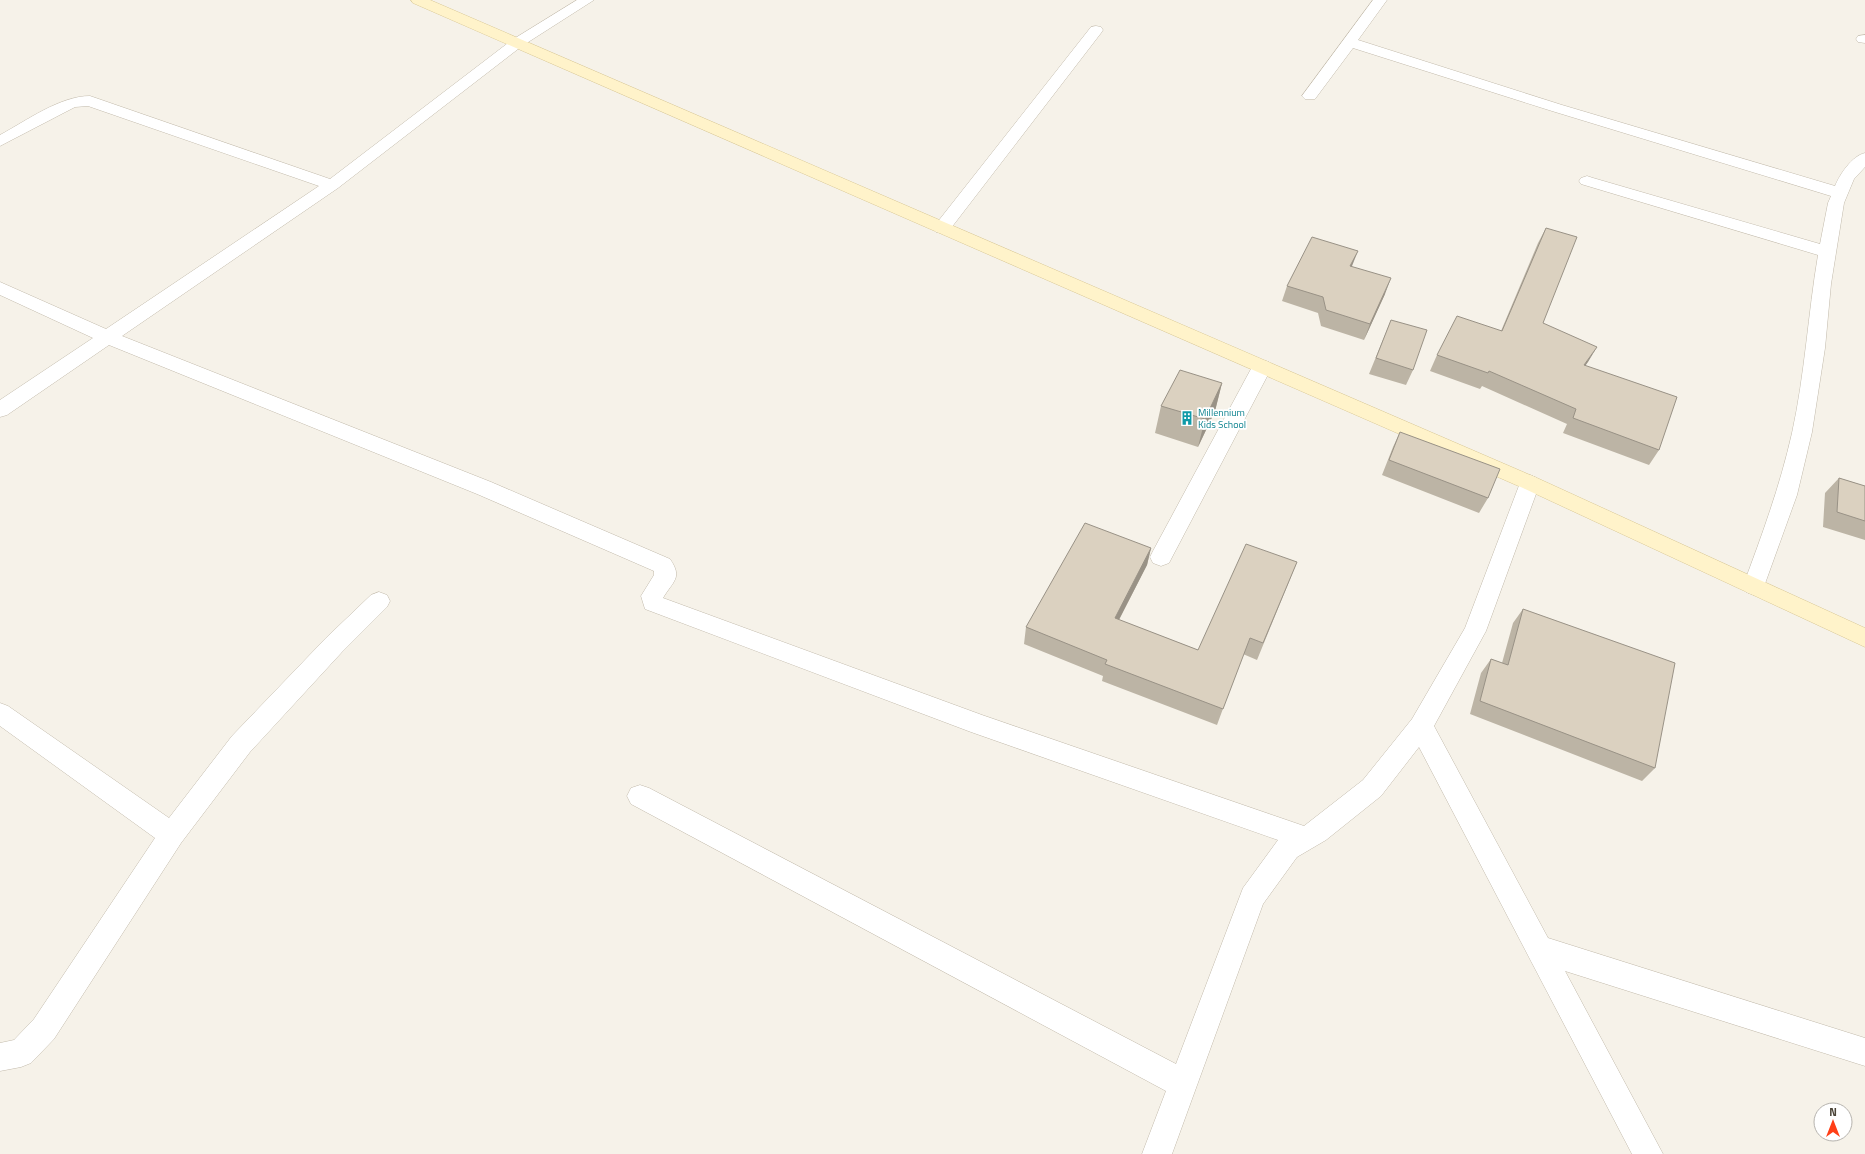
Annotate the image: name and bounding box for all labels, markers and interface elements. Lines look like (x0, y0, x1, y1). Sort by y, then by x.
place label: Millennium Kids School (1198, 405, 1246, 432)
building icon: Millennium Kids School (1179, 410, 1195, 426)
north arrow (1813, 1102, 1853, 1142)
text: N (1829, 1104, 1837, 1120)

